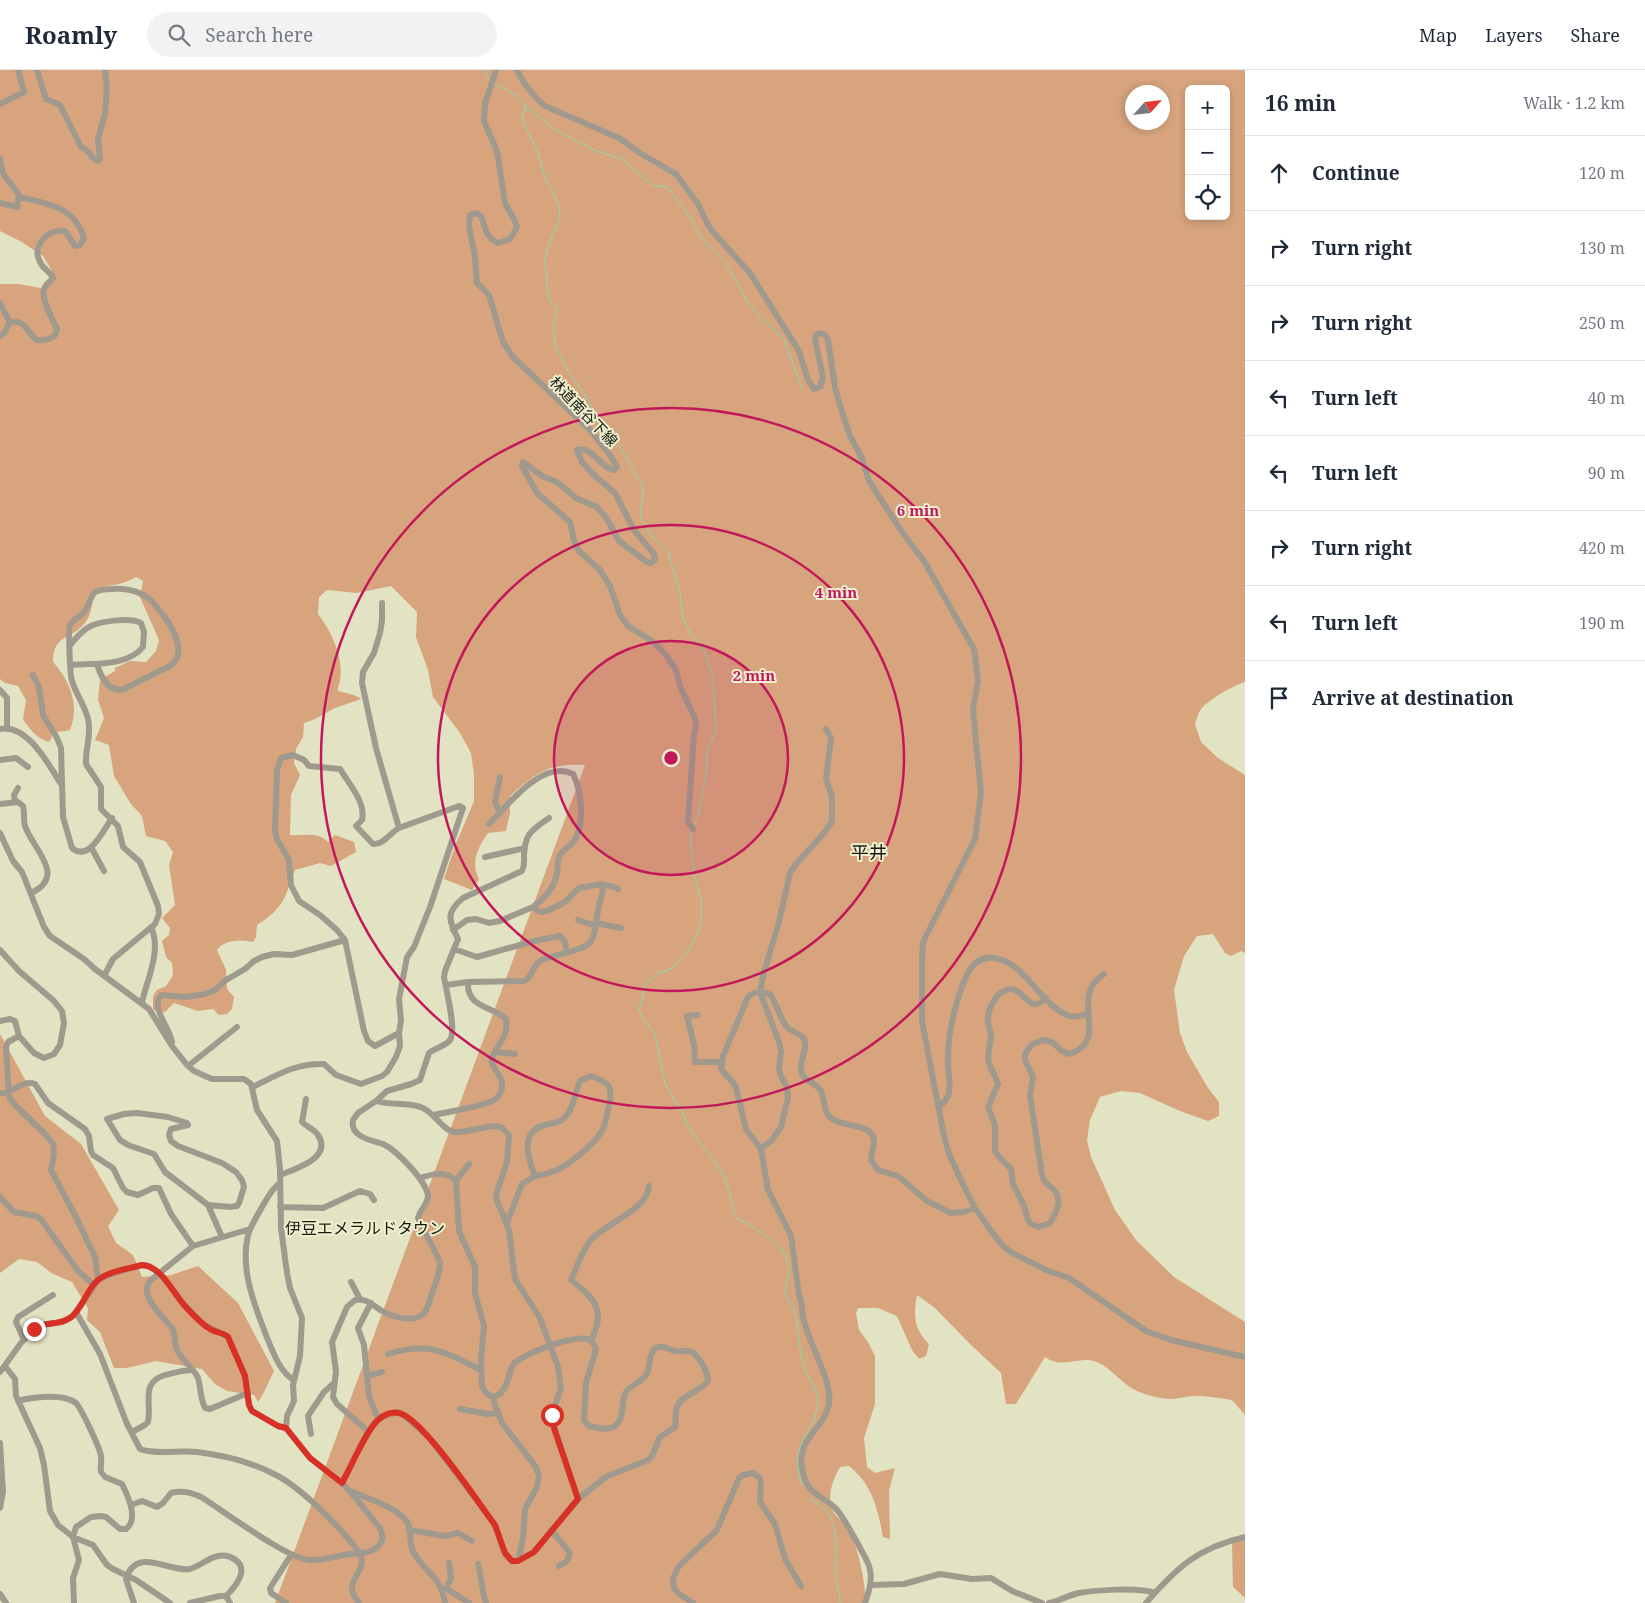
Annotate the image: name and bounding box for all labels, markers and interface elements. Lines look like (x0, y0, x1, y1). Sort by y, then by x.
search box (147, 12, 497, 57)
text: Roamly (25, 18, 117, 51)
icon: search (165, 21, 193, 49)
text: Search here (205, 22, 313, 48)
text: Map (1419, 23, 1457, 47)
text: Layers (1485, 23, 1543, 47)
text: Share (1571, 23, 1620, 47)
north arrow (1125, 85, 1170, 130)
map controls (1185, 85, 1230, 220)
button: + (1185, 85, 1230, 130)
text: 16 min (1265, 89, 1336, 117)
text: Walk · 1.2 km (1523, 92, 1625, 114)
button: − (1185, 130, 1230, 175)
icon: ahead (1265, 159, 1293, 187)
text: Continue (1312, 160, 1400, 186)
text: 120 m (1579, 162, 1625, 184)
button: locate (1185, 175, 1230, 220)
icon: right (1265, 234, 1293, 262)
text: Turn right (1312, 235, 1412, 261)
text: 130 m (1579, 237, 1625, 259)
icon: right (1265, 309, 1293, 337)
text: Turn right (1312, 310, 1412, 336)
text: 250 m (1579, 312, 1625, 334)
street label: 林道南谷下線 (546, 372, 622, 450)
icon: left (1265, 384, 1293, 412)
text: Turn left (1312, 385, 1398, 411)
text: 40 m (1588, 387, 1625, 409)
icon: left (1265, 459, 1293, 487)
text: Turn left (1312, 460, 1398, 486)
text: 90 m (1588, 462, 1625, 484)
text: 6 min (897, 500, 939, 520)
icon: right (1265, 534, 1293, 562)
text: Turn right (1312, 535, 1412, 561)
text: 420 m (1579, 537, 1625, 559)
text: 4 min (815, 582, 857, 602)
icon: left (1265, 609, 1293, 637)
text: Turn left (1312, 610, 1398, 636)
text: 190 m (1579, 612, 1625, 634)
text: 2 min (733, 665, 775, 685)
icon: arrive (1265, 684, 1293, 712)
text: Arrive at destination (1312, 685, 1514, 711)
centre of rings (662, 749, 680, 767)
district label: 平井 (851, 840, 887, 864)
district label: 伊豆エメラルドタウン (285, 1217, 445, 1239)
route end (23, 1318, 46, 1341)
route start (541, 1404, 564, 1427)

